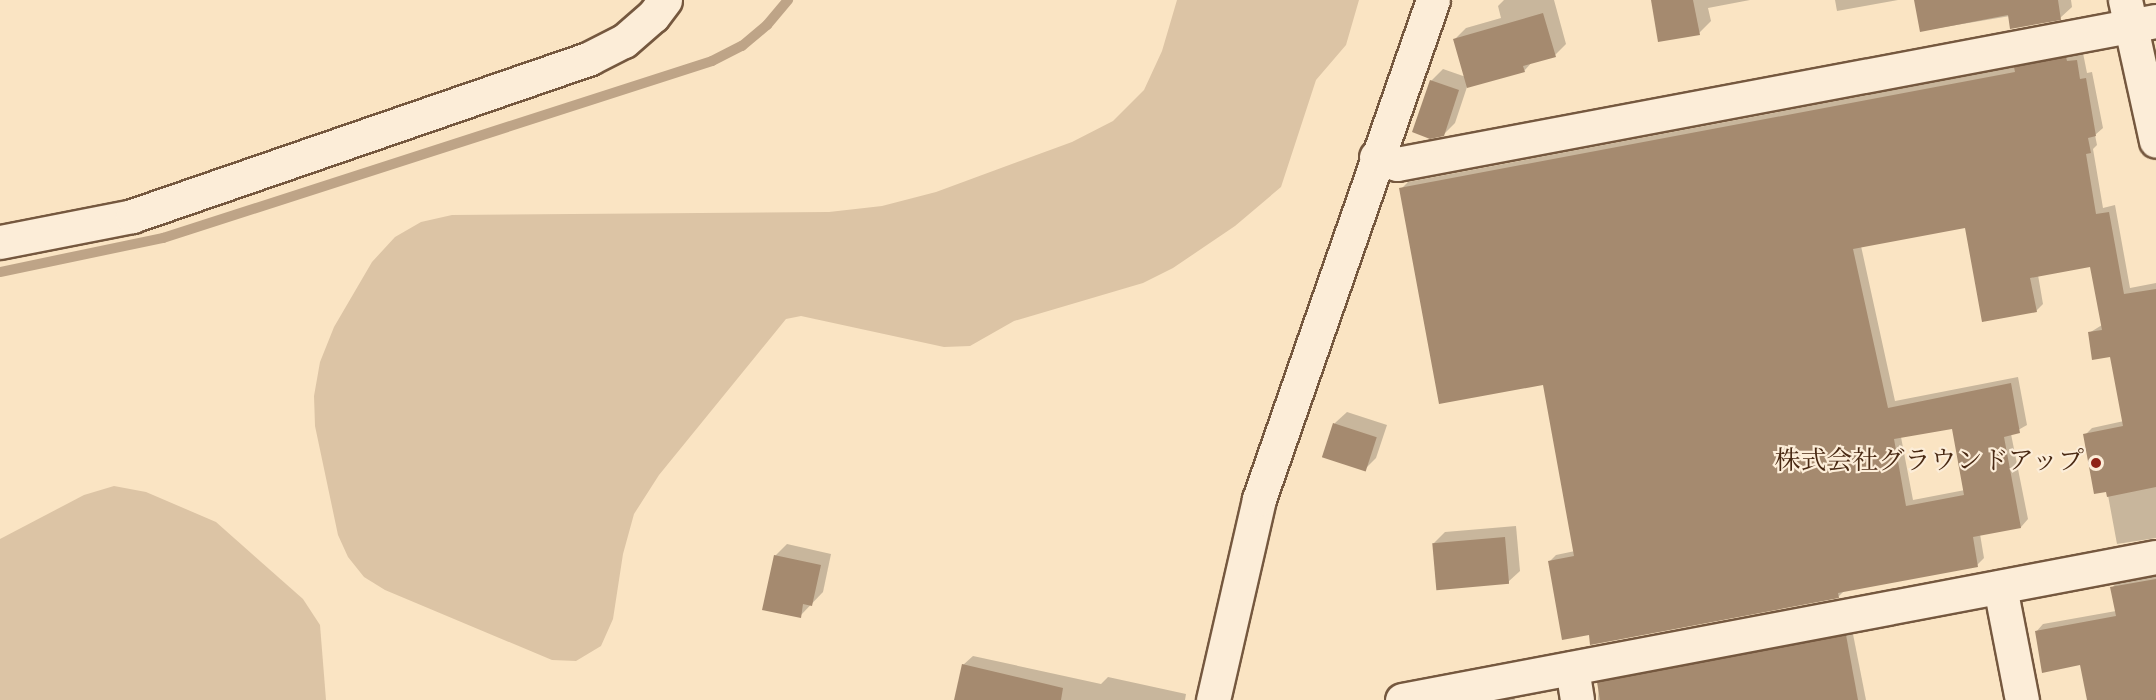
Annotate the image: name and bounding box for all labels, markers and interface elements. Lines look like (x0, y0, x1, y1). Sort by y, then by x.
place label: 株式会社グラウンドアップ (1772, 447, 2084, 479)
marker: 株式会社グラウンドアップ (2089, 456, 2103, 470)

